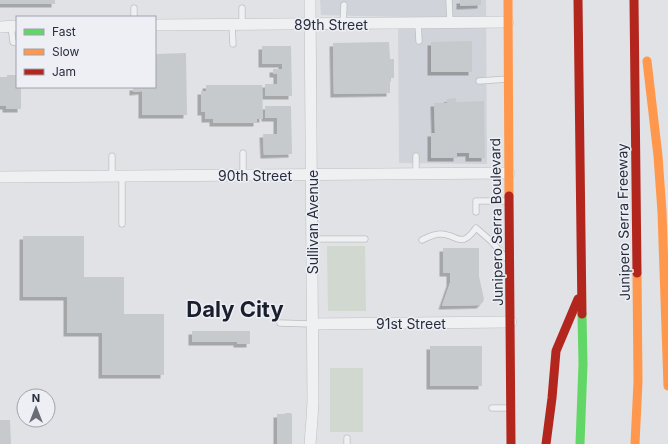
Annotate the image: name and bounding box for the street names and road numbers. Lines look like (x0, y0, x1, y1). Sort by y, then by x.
street label: 89th Street (294, 16, 368, 33)
street label: Junipero Serra Boulevard (486, 138, 506, 306)
street label: Junipero Serra Freeway (613, 143, 633, 301)
street label: 90th Street (218, 167, 292, 184)
street label: Sullivan Avenue (304, 170, 321, 274)
street label: 91st Street (376, 315, 446, 332)

